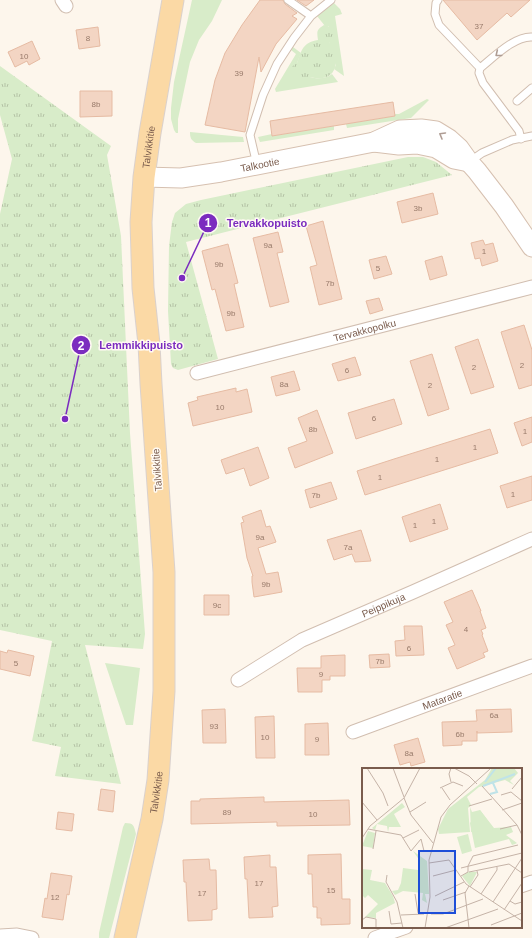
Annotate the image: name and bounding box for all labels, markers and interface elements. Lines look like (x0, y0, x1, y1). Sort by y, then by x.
house number: 37 (475, 22, 484, 31)
house number: 8 (86, 34, 91, 43)
one-way arrow (495, 49, 502, 56)
house number: 10 (20, 52, 29, 61)
house number: 39 (235, 69, 244, 78)
house number: 8b (92, 100, 101, 109)
street label: Talvikkitie (140, 124, 157, 169)
one-way arrow (439, 132, 446, 139)
street label: Talkootie (239, 155, 281, 174)
house number: 3b (414, 204, 423, 213)
callout: Tervakkopuisto (198, 211, 315, 234)
text: 1 (205, 216, 212, 230)
text: Tervakkopuisto (227, 217, 308, 229)
house number: 9a (264, 241, 273, 250)
house number: 1 (482, 247, 487, 256)
house number: 9b (215, 260, 224, 269)
house number: 5 (376, 264, 381, 273)
house number: 7b (326, 279, 335, 288)
house number: 9b (227, 309, 236, 318)
street label: Tervakkopolku (332, 317, 397, 343)
callout: Lemmikkipuisto (71, 334, 191, 357)
text: 2 (78, 339, 85, 353)
text: Lemmikkipuisto (99, 339, 183, 351)
house number: 2 (520, 361, 525, 370)
house number: 2 (472, 363, 477, 372)
house number: 6 (345, 366, 350, 375)
house number: 8a (280, 380, 289, 389)
house number: 2 (428, 381, 433, 390)
house number: 10 (216, 403, 225, 412)
house number: 6 (372, 414, 377, 423)
house number: 8b (309, 425, 318, 434)
house number: 1 (523, 427, 528, 436)
house number: 1 (473, 443, 478, 452)
street label: Talvikkitie (150, 448, 164, 492)
house number: 1 (435, 455, 440, 464)
house number: 1 (378, 473, 383, 482)
house number: 1 (511, 490, 516, 499)
house number: 7b (312, 491, 321, 500)
house number: 1 (432, 517, 437, 526)
house number: 1 (413, 521, 418, 530)
house number: 9a (256, 533, 265, 542)
house number: 7a (344, 543, 353, 552)
house number: 9b (262, 580, 271, 589)
street label: Peippikuja (360, 590, 407, 619)
house number: 9c (213, 601, 221, 610)
house number: 4 (464, 625, 469, 634)
house number: 6 (407, 644, 412, 653)
house number: 7b (376, 657, 385, 666)
house number: 5 (14, 659, 19, 668)
house number: 9 (319, 670, 324, 679)
street label: Mataratie (421, 687, 464, 712)
house number: 6a (490, 711, 499, 720)
house number: 93 (210, 722, 219, 731)
house number: 6b (456, 730, 465, 739)
house number: 10 (261, 733, 270, 742)
house number: 9 (315, 735, 320, 744)
house number: 8a (405, 749, 414, 758)
inset map (362, 768, 522, 928)
street label: Talvikkitie (147, 770, 164, 814)
house number: 89 (223, 808, 232, 817)
house number: 10 (309, 810, 318, 819)
house number: 17 (255, 879, 264, 888)
house number: 15 (327, 886, 336, 895)
house number: 17 (198, 889, 207, 898)
house number: 12 (51, 893, 60, 902)

